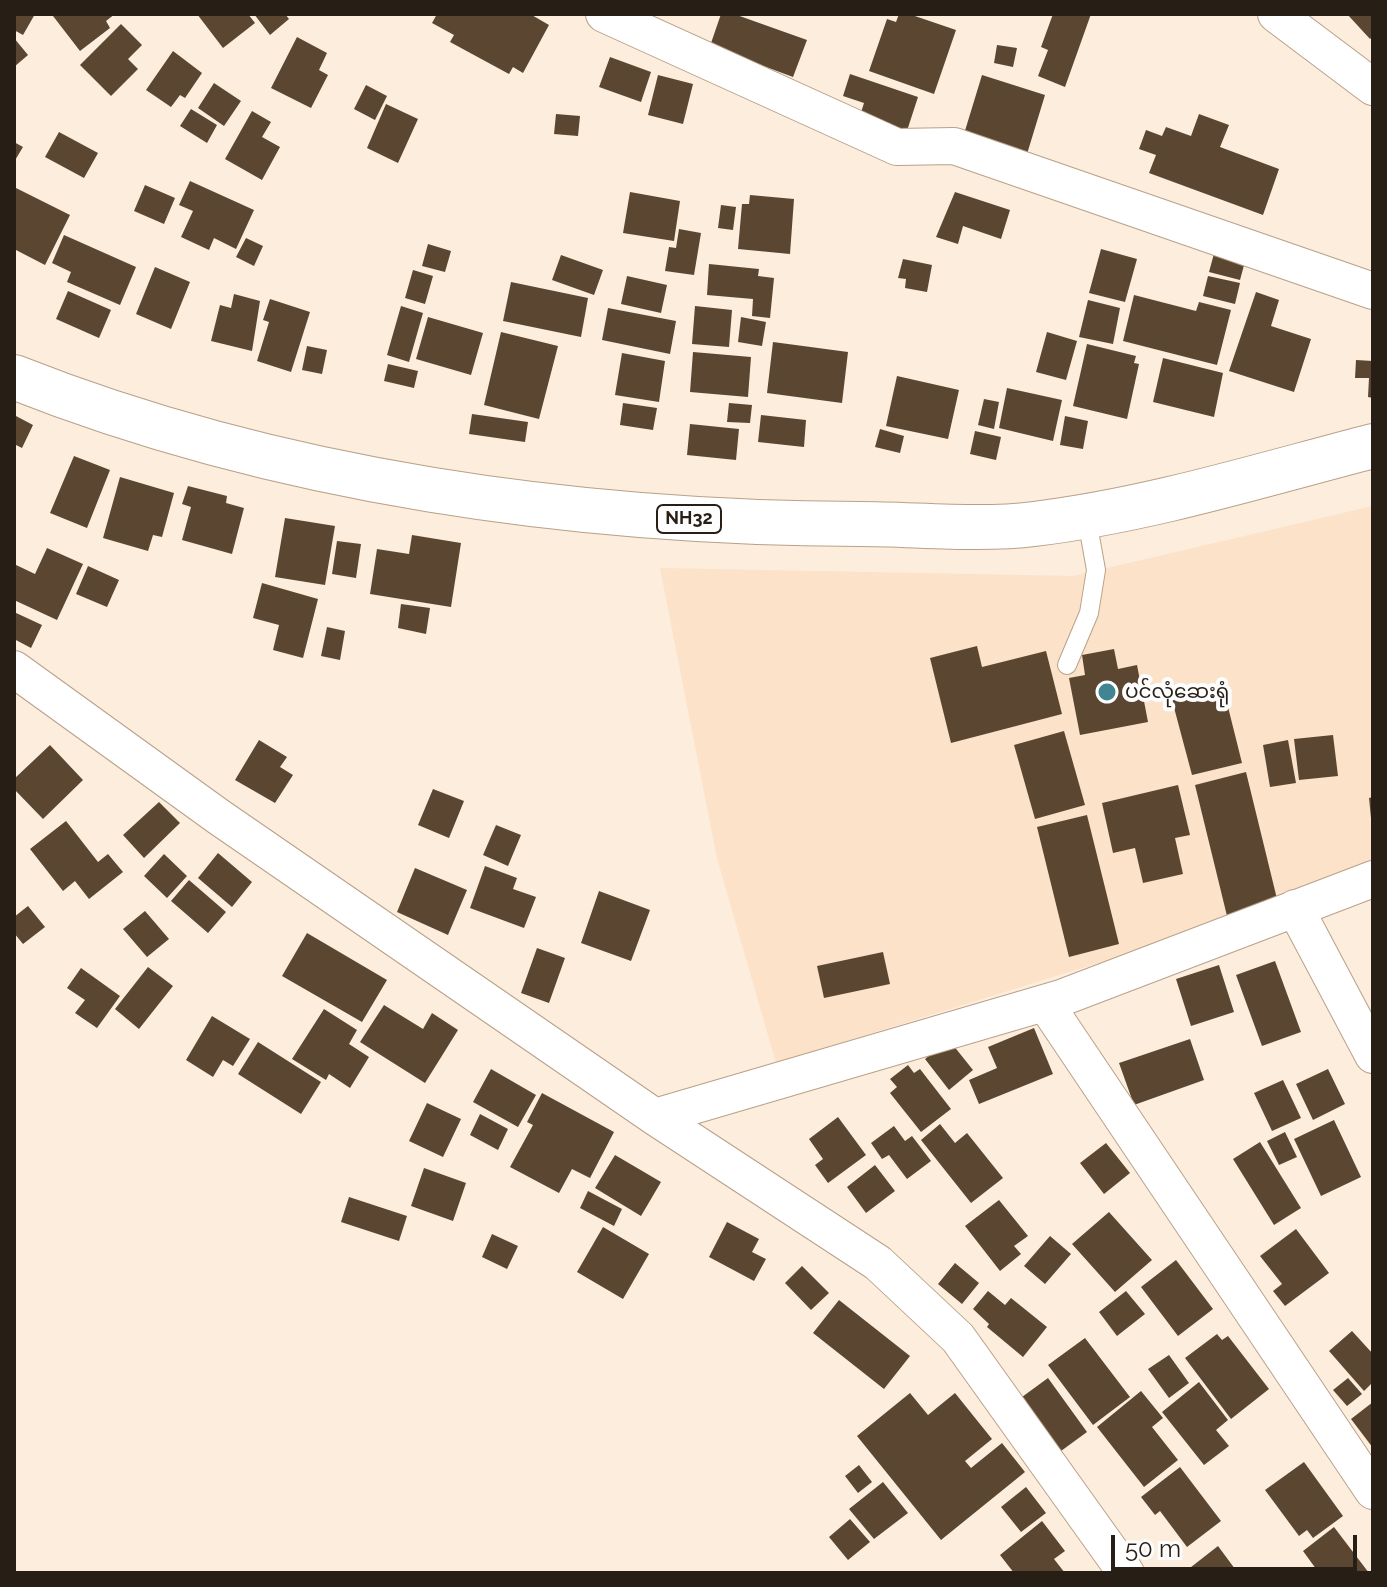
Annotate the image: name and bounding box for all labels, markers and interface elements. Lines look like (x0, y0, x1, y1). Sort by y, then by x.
road number: NH32 (657, 505, 721, 533)
place label: ပင်လုံဆေးရုံ (1125, 680, 1229, 704)
marker: ပင်လုံဆေးရုံ (1096, 681, 1118, 703)
scale bar (1115, 1519, 1361, 1569)
text: 50 m (1125, 1534, 1181, 1563)

